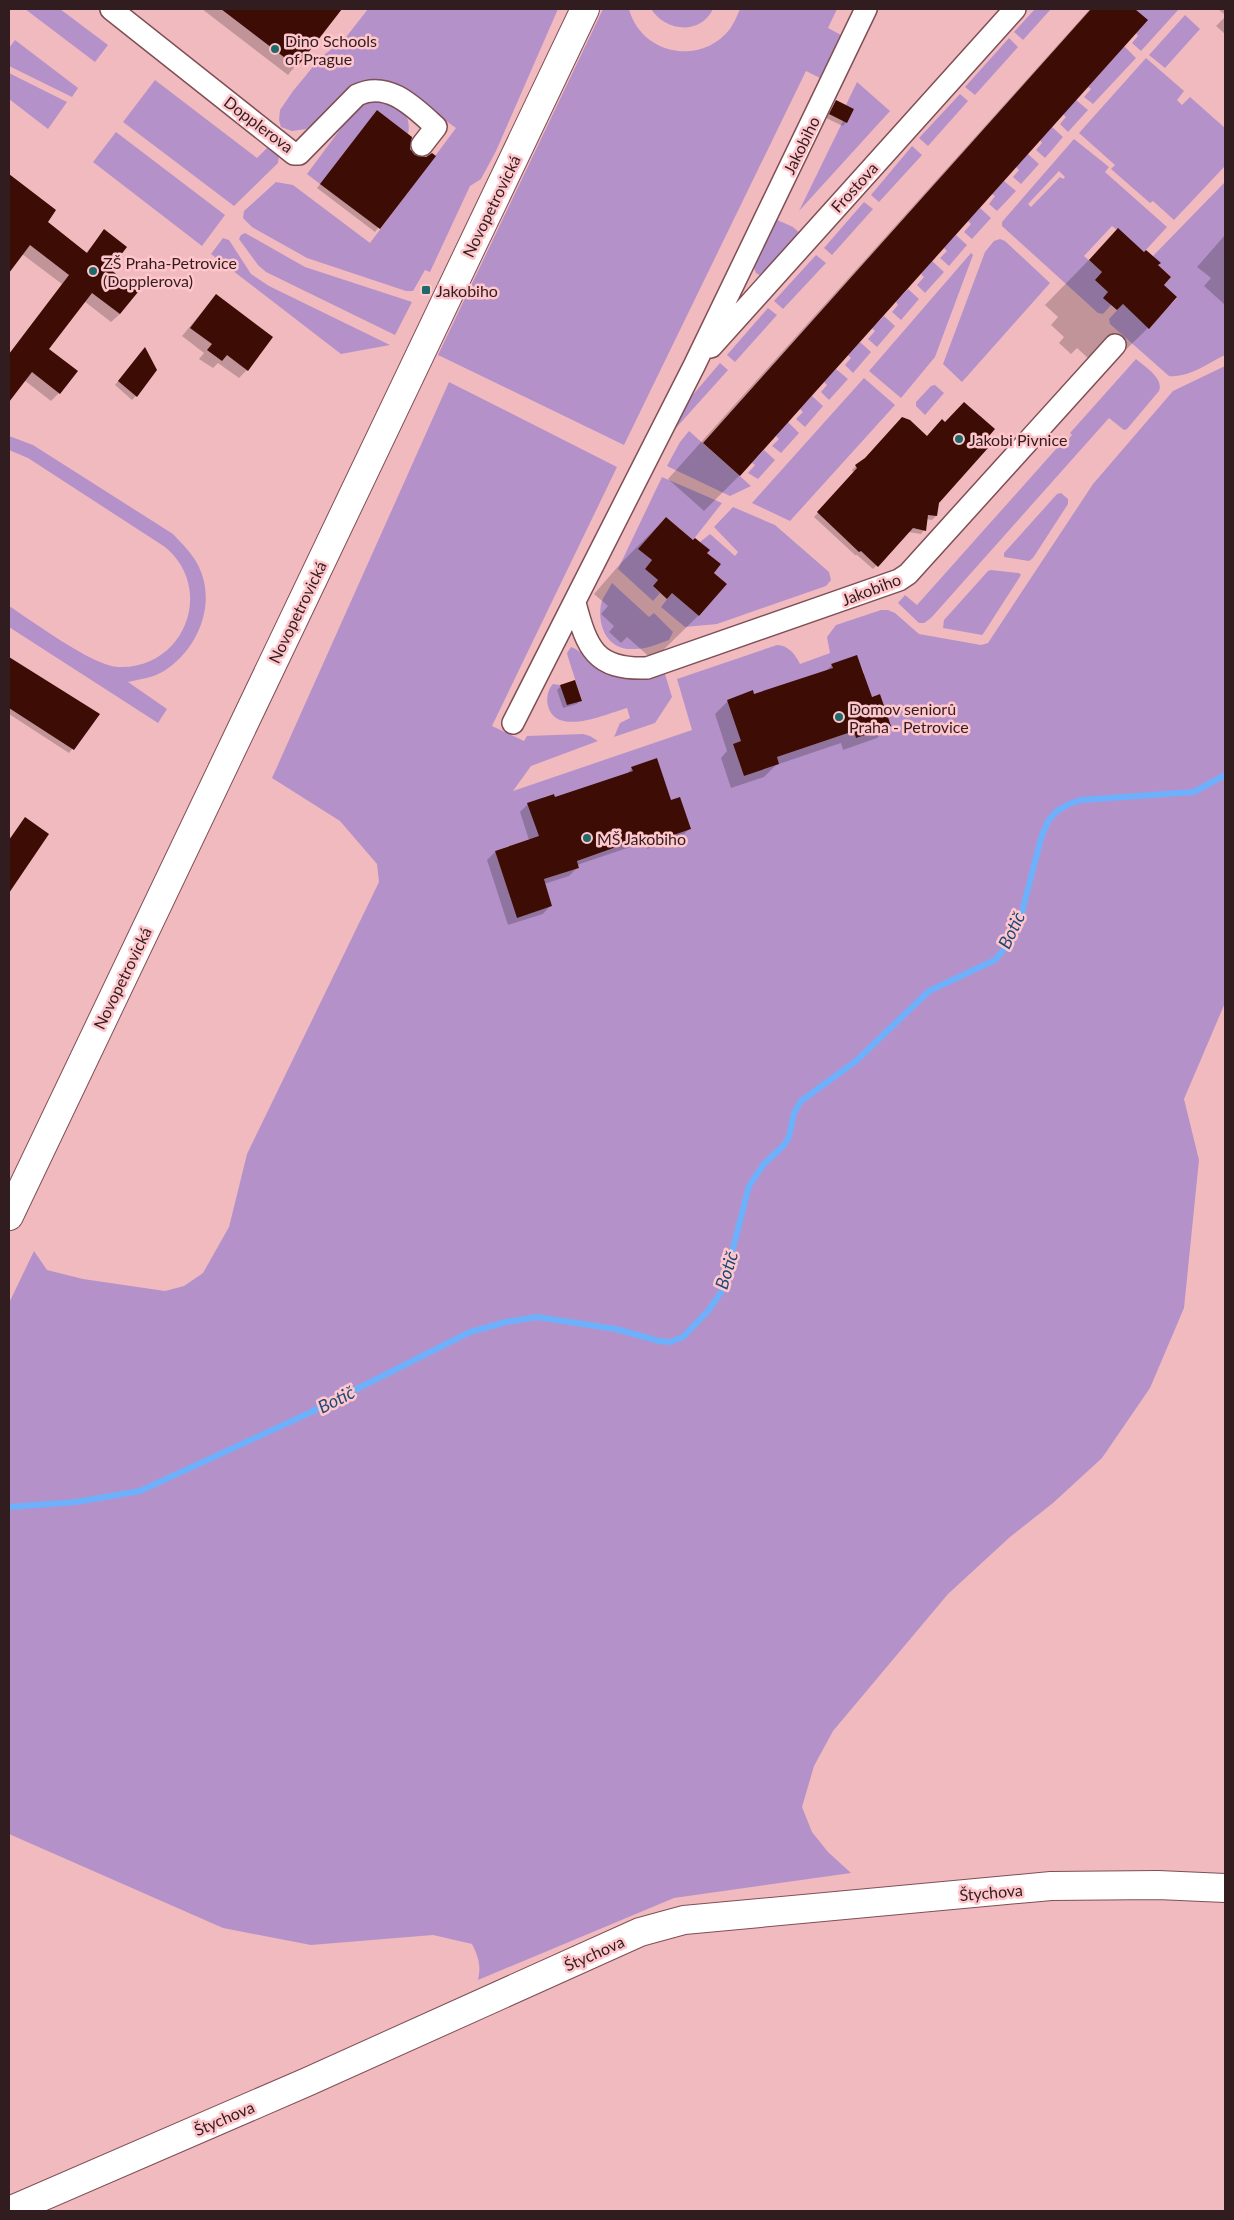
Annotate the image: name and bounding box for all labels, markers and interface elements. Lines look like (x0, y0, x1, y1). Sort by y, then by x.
place label: Dino Schools of Prague (285, 31, 377, 68)
marker: Dino Schools of Prague (269, 43, 281, 55)
street label: Dopplerova (221, 92, 297, 156)
street label: Jakobiho (779, 113, 823, 177)
street label: Novopetrovická (458, 152, 524, 260)
street label: Frostova (827, 158, 881, 216)
place label: ZŠ Praha-Petrovice (Dopplerova) (103, 253, 237, 290)
marker: ZŠ Praha-Petrovice (Dopplerova) (87, 265, 99, 277)
place label: Jakobiho (436, 281, 498, 300)
marker: Jakobiho (420, 284, 432, 296)
place label: Jakobi Pivnice (969, 430, 1067, 449)
marker: Jakobi Pivnice (953, 433, 965, 445)
street label: Novopetrovická (264, 558, 330, 666)
street label: Jakobiho (839, 569, 903, 609)
place label: Domov seniorů Praha - Petrovice (849, 699, 969, 736)
marker: Domov seniorů Praha - Petrovice (833, 711, 845, 723)
place label: MŠ Jakobiho (597, 829, 686, 848)
marker: MŠ Jakobiho (581, 832, 593, 844)
water label: Botič (993, 908, 1029, 952)
street label: Novopetrovická (89, 924, 155, 1032)
water label: Botič (710, 1248, 742, 1292)
water label: Botič (314, 1380, 358, 1418)
street label: Štychova (959, 1880, 1023, 1904)
street label: Štychova (561, 1931, 627, 1975)
street label: Štychova (191, 2097, 257, 2139)

